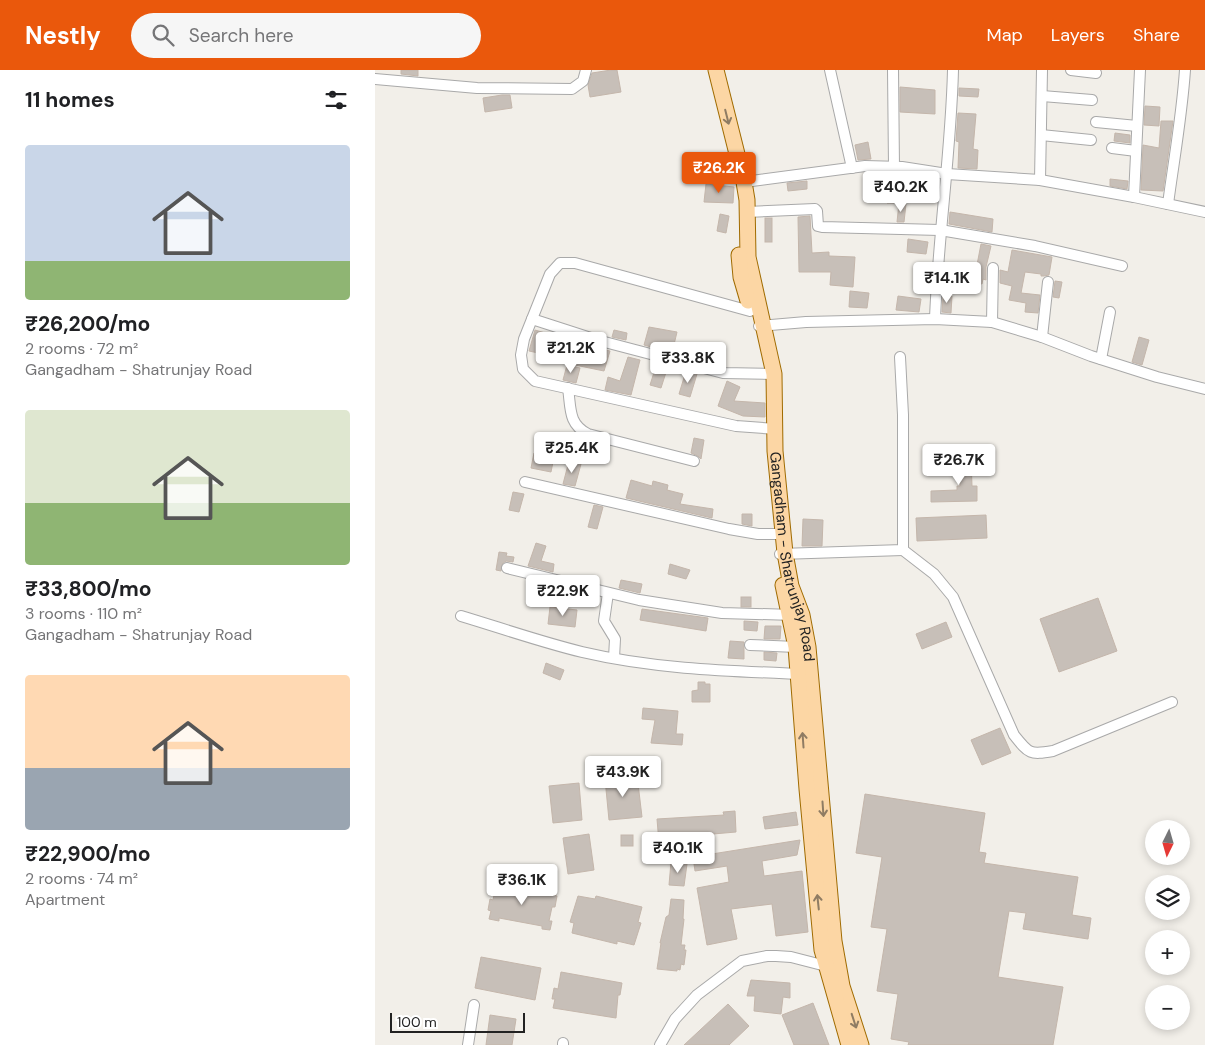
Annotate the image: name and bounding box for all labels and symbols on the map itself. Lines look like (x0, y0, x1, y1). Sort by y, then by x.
one-way arrow (723, 109, 732, 125)
pin: ₹26.2K (678, 152, 760, 194)
pin: ₹40.2K (860, 170, 942, 213)
pin: ₹14.1K (906, 262, 988, 304)
pin: ₹21.2K (530, 332, 612, 374)
pin: ₹33.8K (647, 342, 729, 384)
pin: ₹25.4K (531, 432, 613, 474)
pin: ₹26.7K (918, 444, 1000, 486)
street label: Gangadham - Shatrunjay Road (765, 451, 819, 662)
pin: ₹22.9K (522, 574, 604, 617)
one-way arrow (798, 732, 807, 748)
pin: ₹43.9K (582, 756, 664, 798)
one-way arrow (818, 801, 827, 817)
north arrow (1145, 820, 1190, 865)
pin: ₹40.1K (637, 832, 719, 874)
pin: ₹36.1K (481, 864, 563, 906)
one-way arrow (813, 894, 823, 910)
scale bar (390, 1010, 525, 1033)
one-way arrow (849, 1013, 859, 1029)

